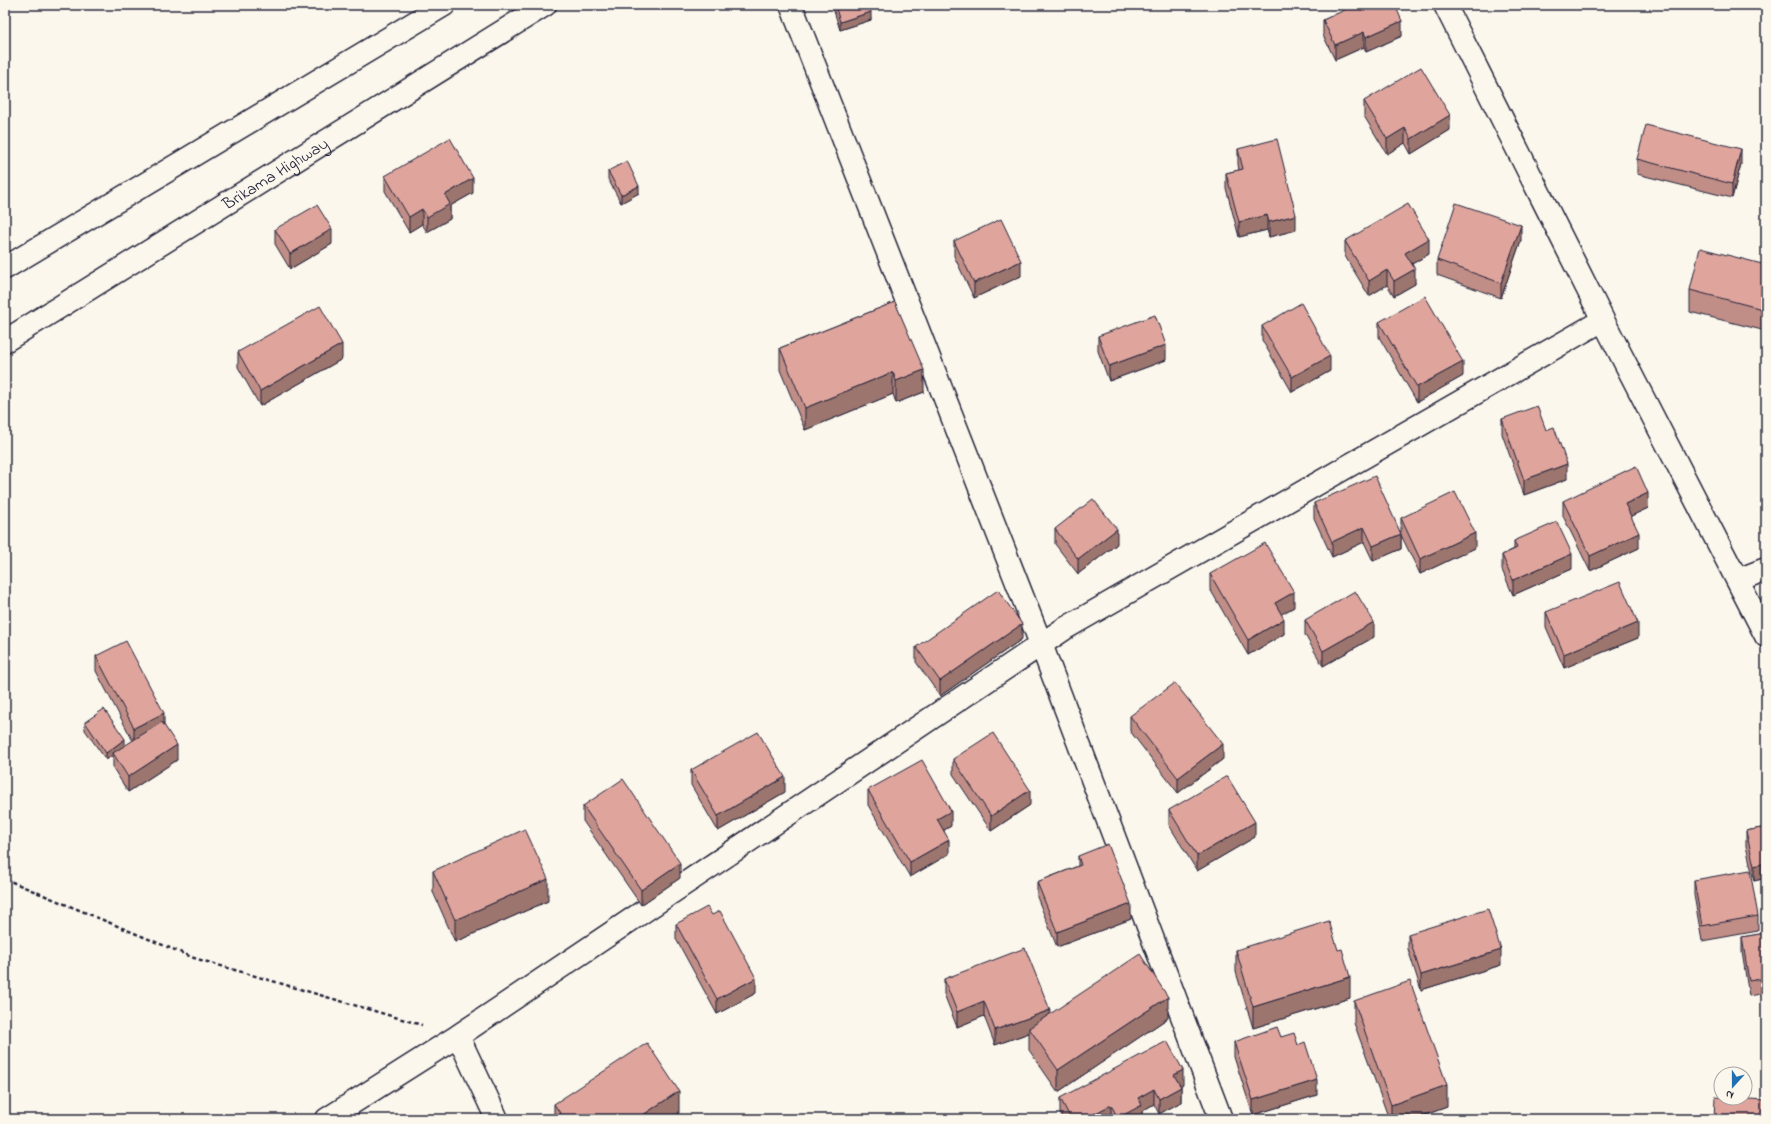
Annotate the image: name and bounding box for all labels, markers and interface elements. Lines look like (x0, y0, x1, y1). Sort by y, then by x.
street label: Brikama Highway (217, 132, 334, 217)
north arrow (1713, 1066, 1753, 1106)
text: N (1723, 1086, 1736, 1103)

